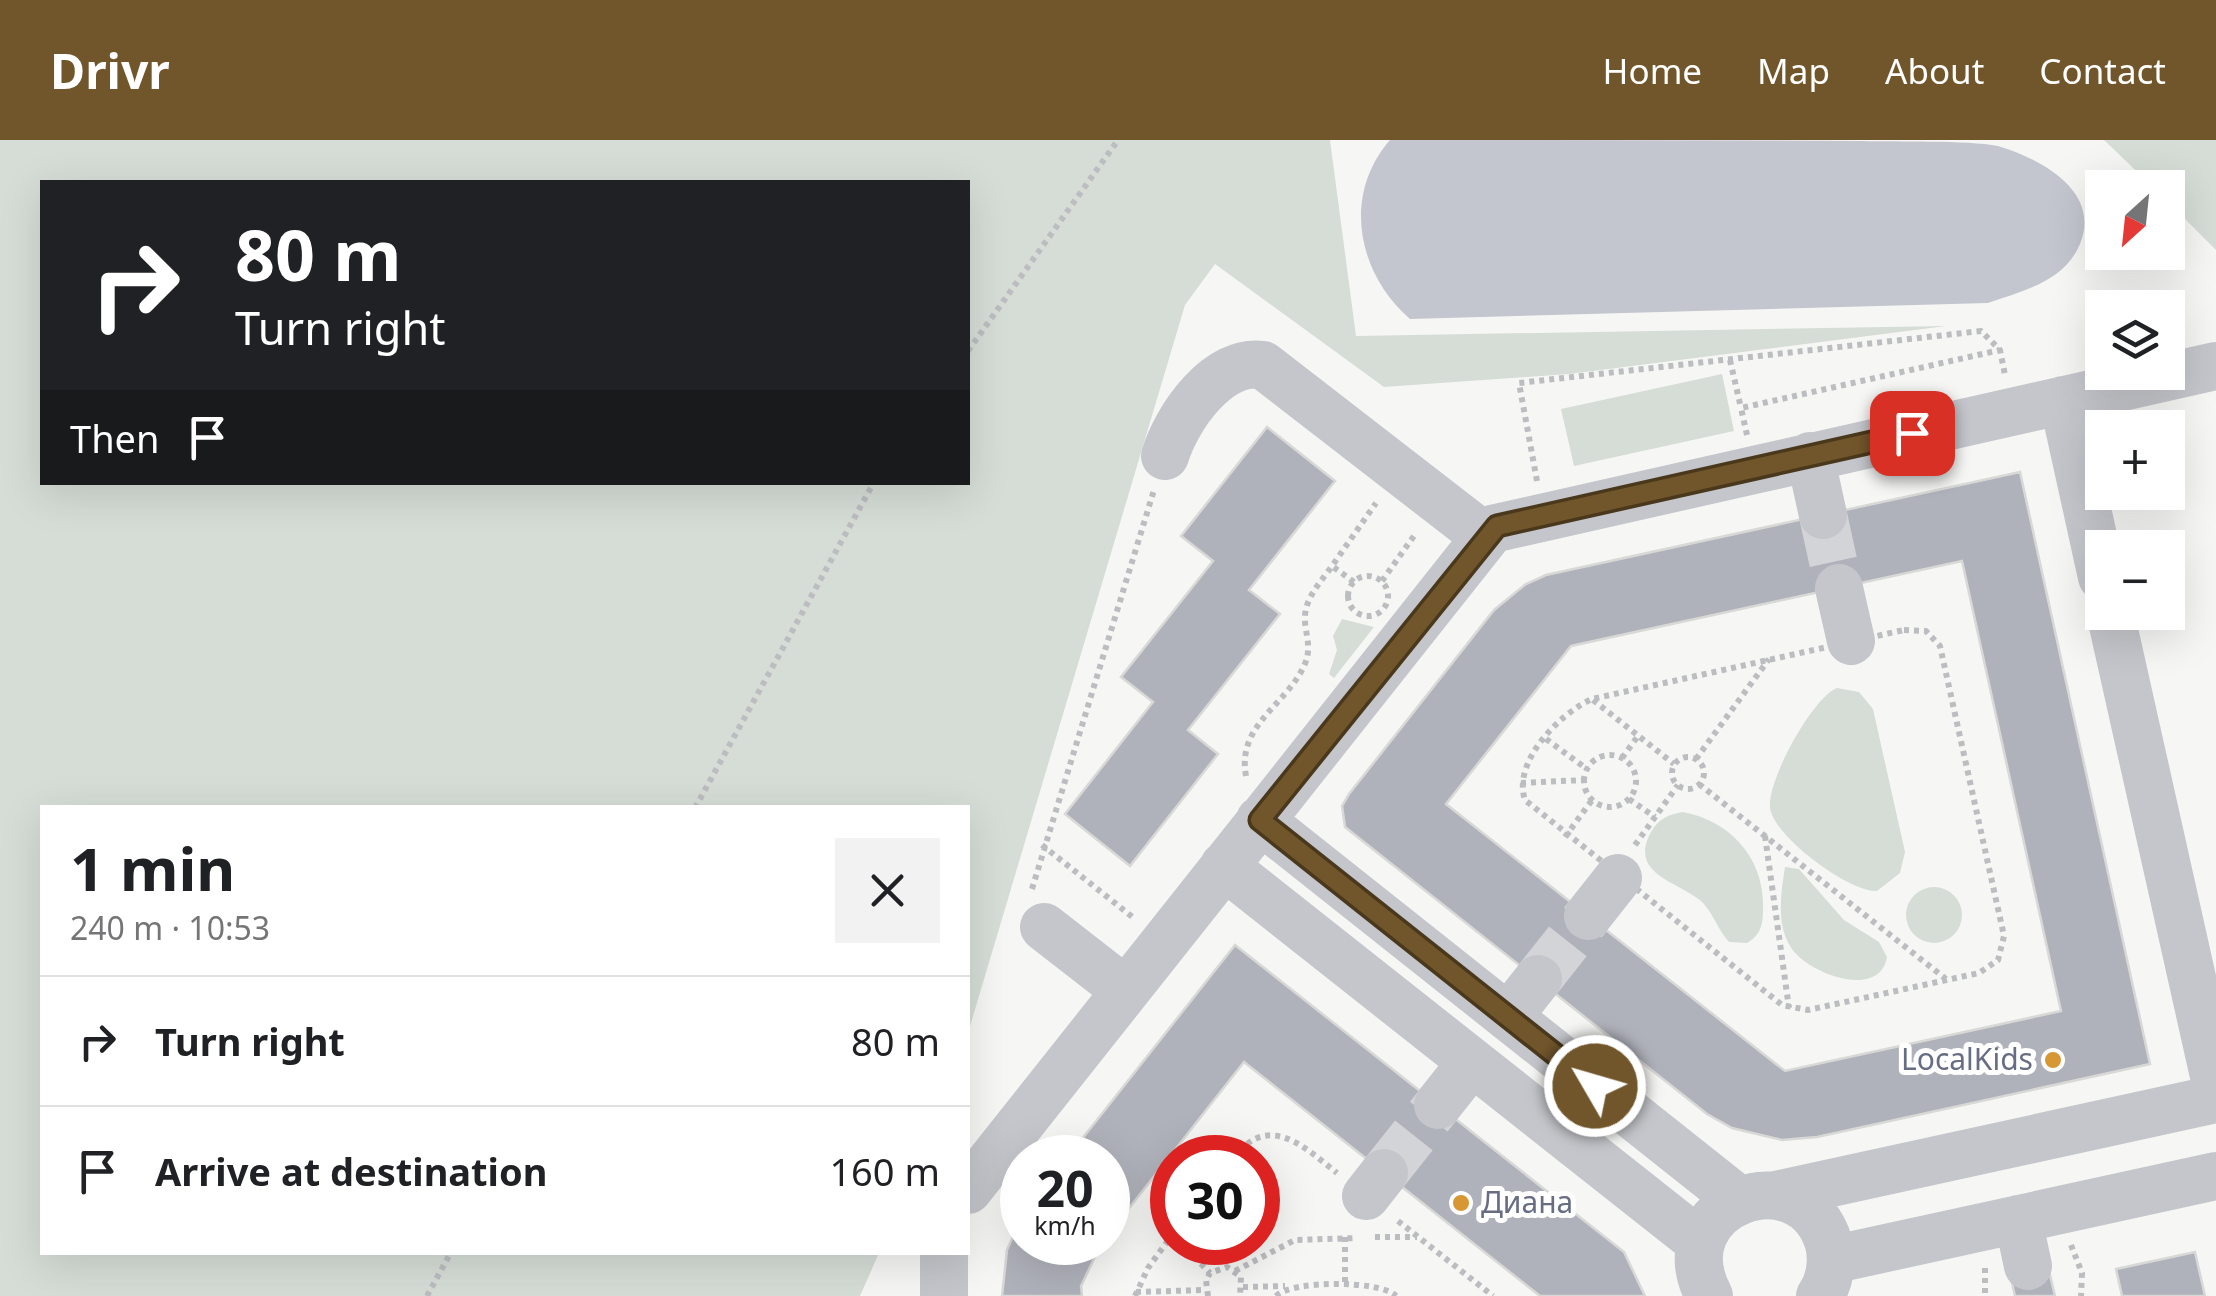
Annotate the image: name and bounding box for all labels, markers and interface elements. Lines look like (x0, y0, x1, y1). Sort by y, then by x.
text: Drivr (50, 38, 170, 103)
text: Home (1603, 47, 1702, 94)
text: Map (1757, 47, 1830, 94)
text: About (1885, 47, 1984, 94)
text: Contact (2039, 47, 2166, 94)
north arrow (2085, 170, 2185, 270)
map controls (2085, 170, 2185, 630)
text: 80 m (235, 206, 402, 302)
icon: right (70, 220, 200, 350)
button: layers (2085, 290, 2185, 390)
text: Turn right (235, 297, 446, 358)
pin (1870, 391, 1955, 476)
icon: arrive (1885, 406, 1940, 461)
icon: arrive (180, 410, 235, 465)
button: + (2085, 410, 2185, 510)
text: Then (70, 412, 160, 464)
button: − (2085, 530, 2185, 630)
text: 1 min (70, 827, 235, 909)
button: close (835, 838, 940, 943)
text: 240 m · 10:53 (70, 906, 270, 949)
icon: right (70, 1014, 125, 1069)
text: Turn right (155, 1015, 345, 1067)
text: 80 m (851, 1015, 940, 1067)
position arrow (1543, 1034, 1647, 1138)
place label: LocalKids (1901, 1038, 2033, 1079)
marker: LocalKids (2042, 1049, 2064, 1071)
speed limit sign: 30 (1150, 1135, 1280, 1265)
icon: arrive (70, 1144, 125, 1199)
text: Arrive at destination (155, 1145, 547, 1197)
text: 160 m (829, 1145, 940, 1197)
text: 20 (1036, 1154, 1094, 1222)
place label: Диана (1481, 1181, 1573, 1222)
marker: Диана (1450, 1192, 1472, 1214)
text: km/h (1034, 1208, 1096, 1242)

